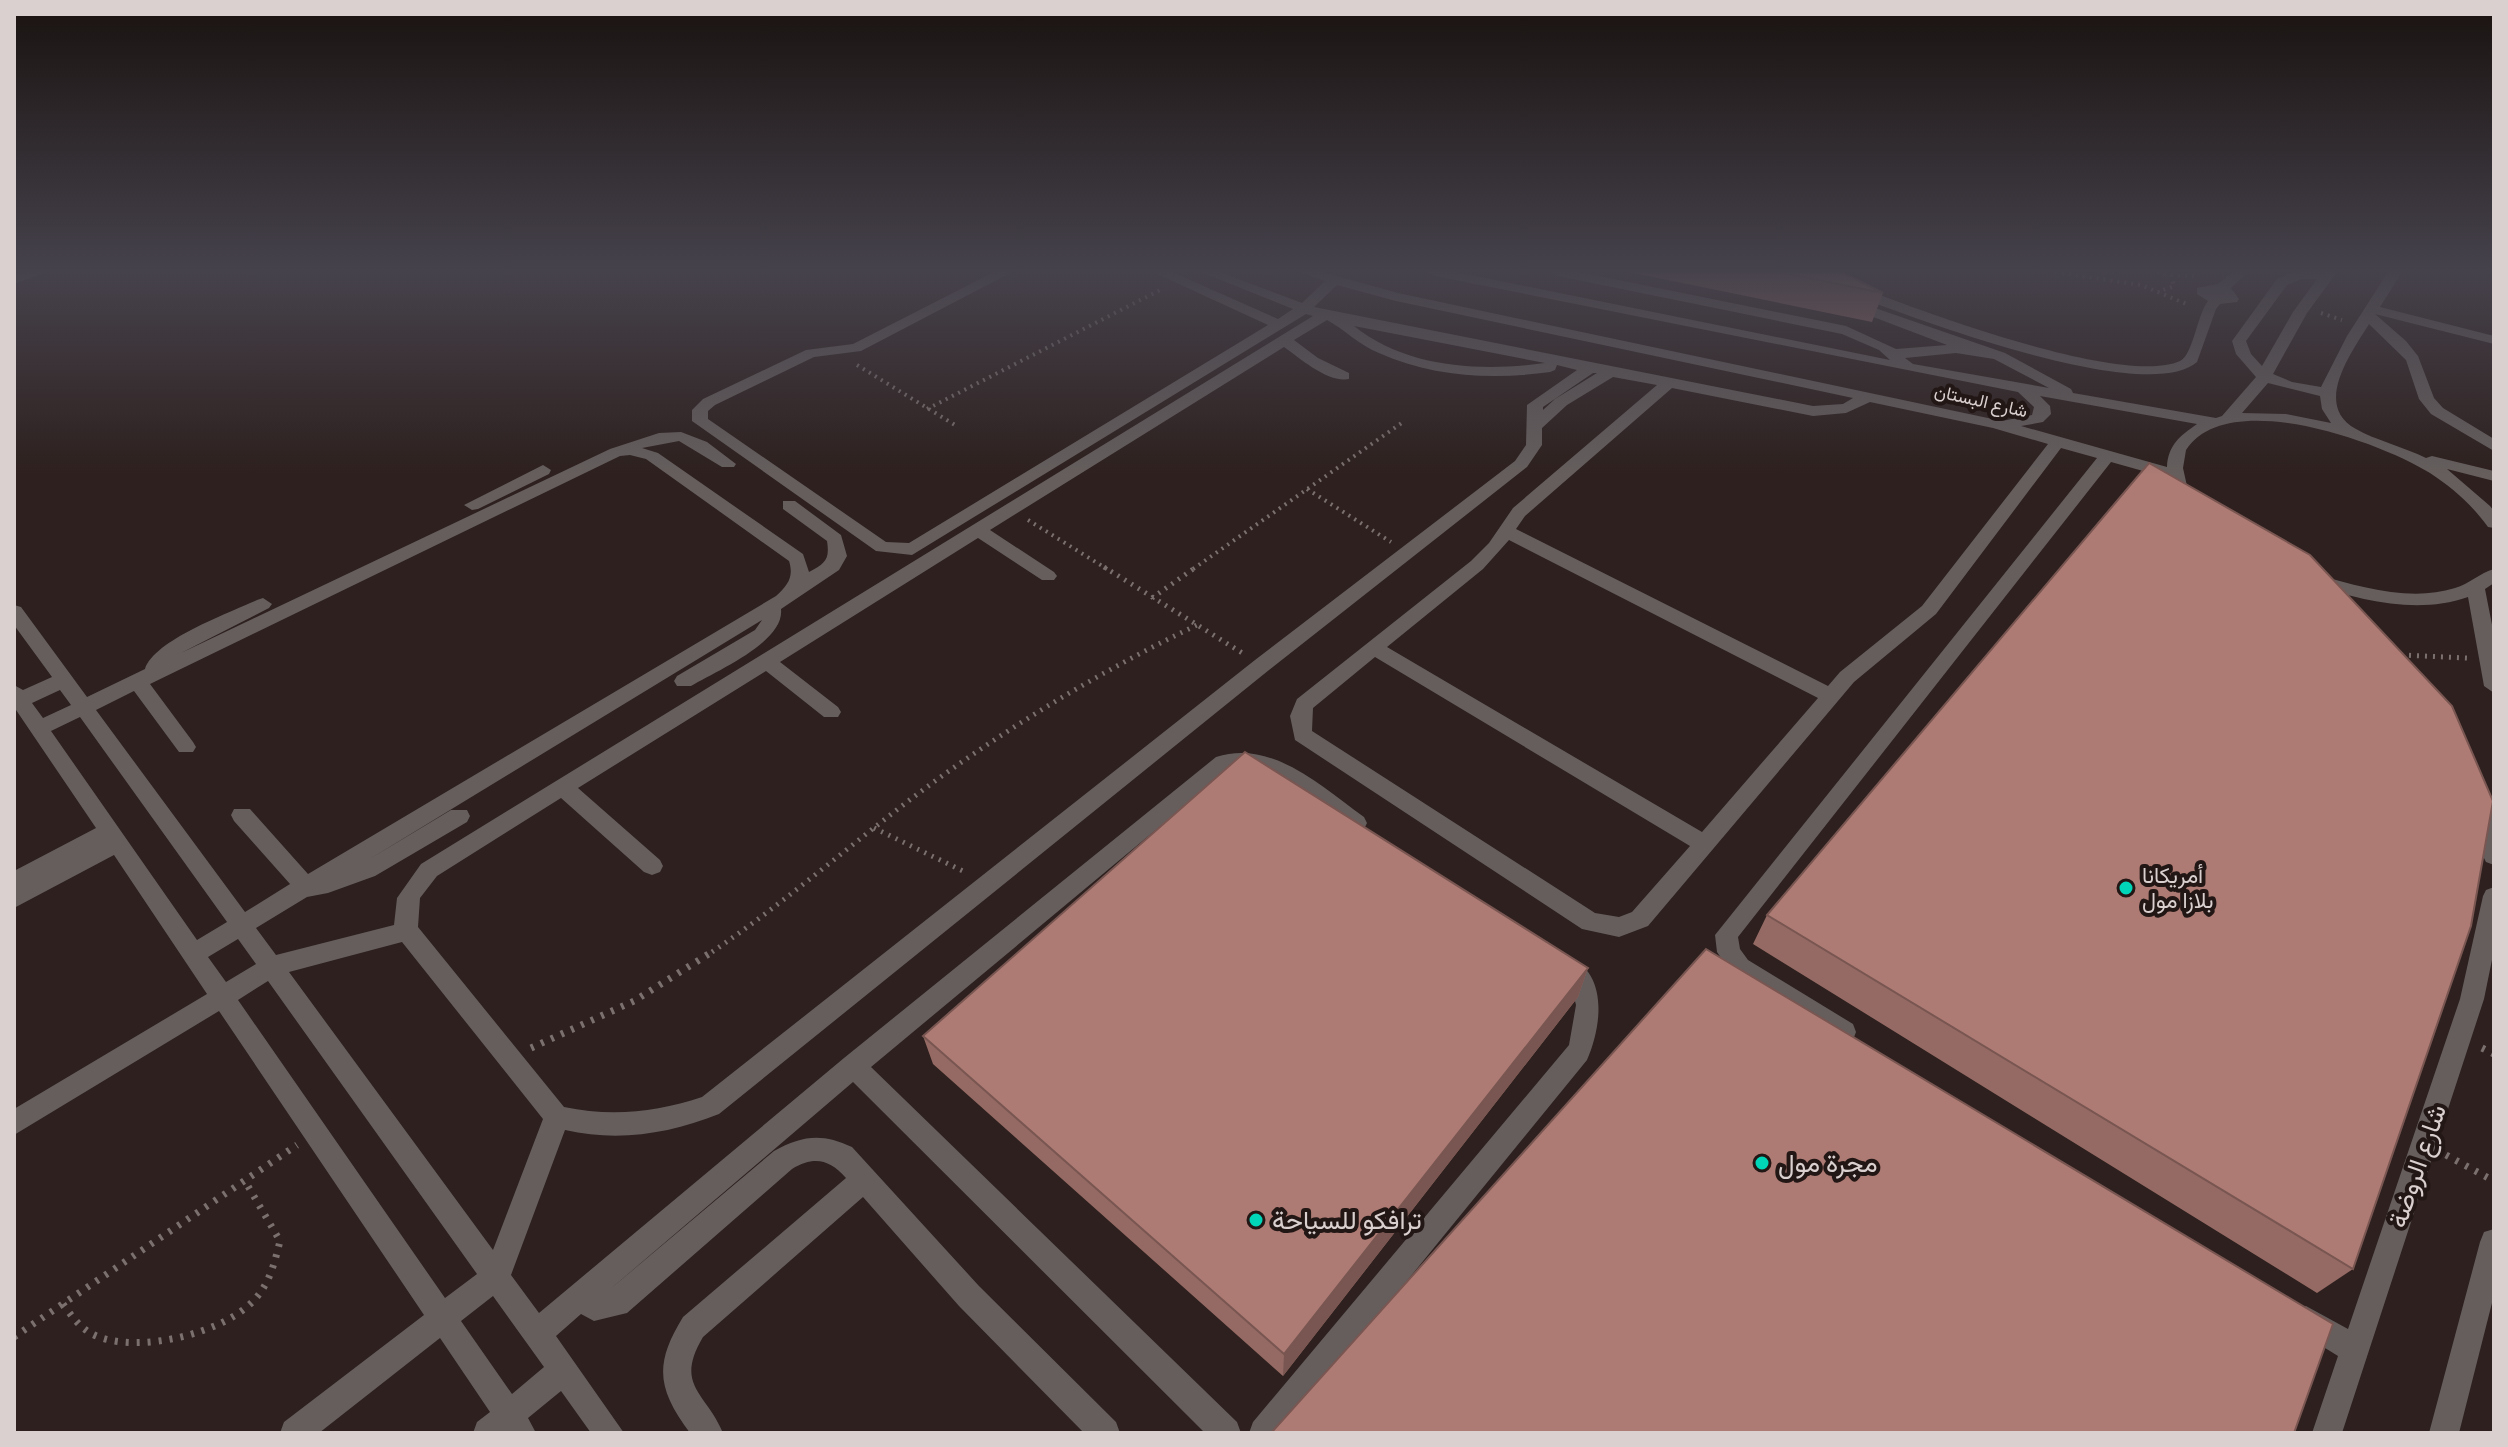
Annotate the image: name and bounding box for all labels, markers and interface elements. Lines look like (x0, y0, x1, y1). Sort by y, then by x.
street label: شارع البستان (1932, 378, 2030, 423)
place label: أمريكانا بلازا مول (2142, 860, 2213, 915)
marker: أمريكانا بلازا مول (2117, 879, 2135, 897)
street label: شارع الروضة (2379, 1100, 2455, 1232)
place label: مجرة مول (1778, 1145, 1878, 1180)
marker: مجرة مول (1753, 1154, 1771, 1172)
place label: ترافكو للسياحة (1272, 1202, 1422, 1237)
marker: ترافكو للسياحة (1247, 1211, 1265, 1229)

